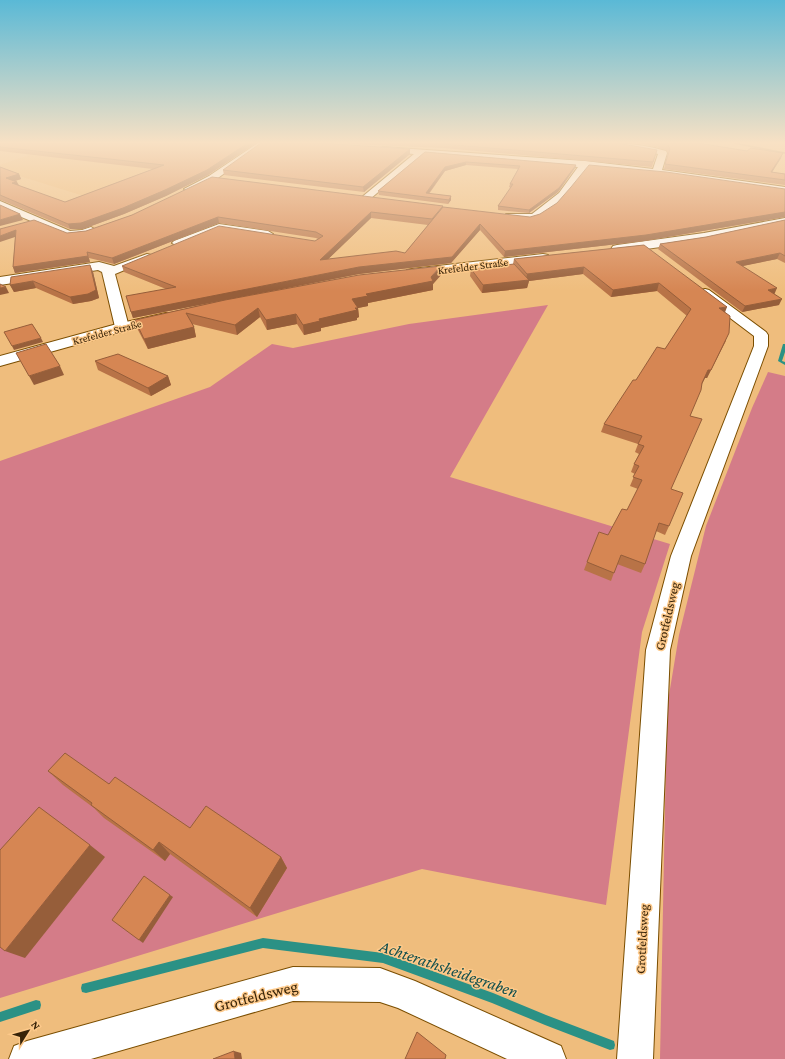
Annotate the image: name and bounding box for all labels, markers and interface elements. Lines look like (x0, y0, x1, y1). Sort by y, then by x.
street label: Krefelder Straße (437, 256, 509, 276)
street label: Krefelder Straße (71, 317, 143, 347)
street label: Grotfeldsweg (652, 580, 682, 652)
street label: Grotfeldsweg (633, 903, 651, 974)
water label: Achterathsheidegraben (377, 936, 520, 1002)
street label: Grotfeldsweg (212, 977, 300, 1016)
north arrow (8, 1011, 48, 1051)
text: N (29, 1018, 43, 1032)

